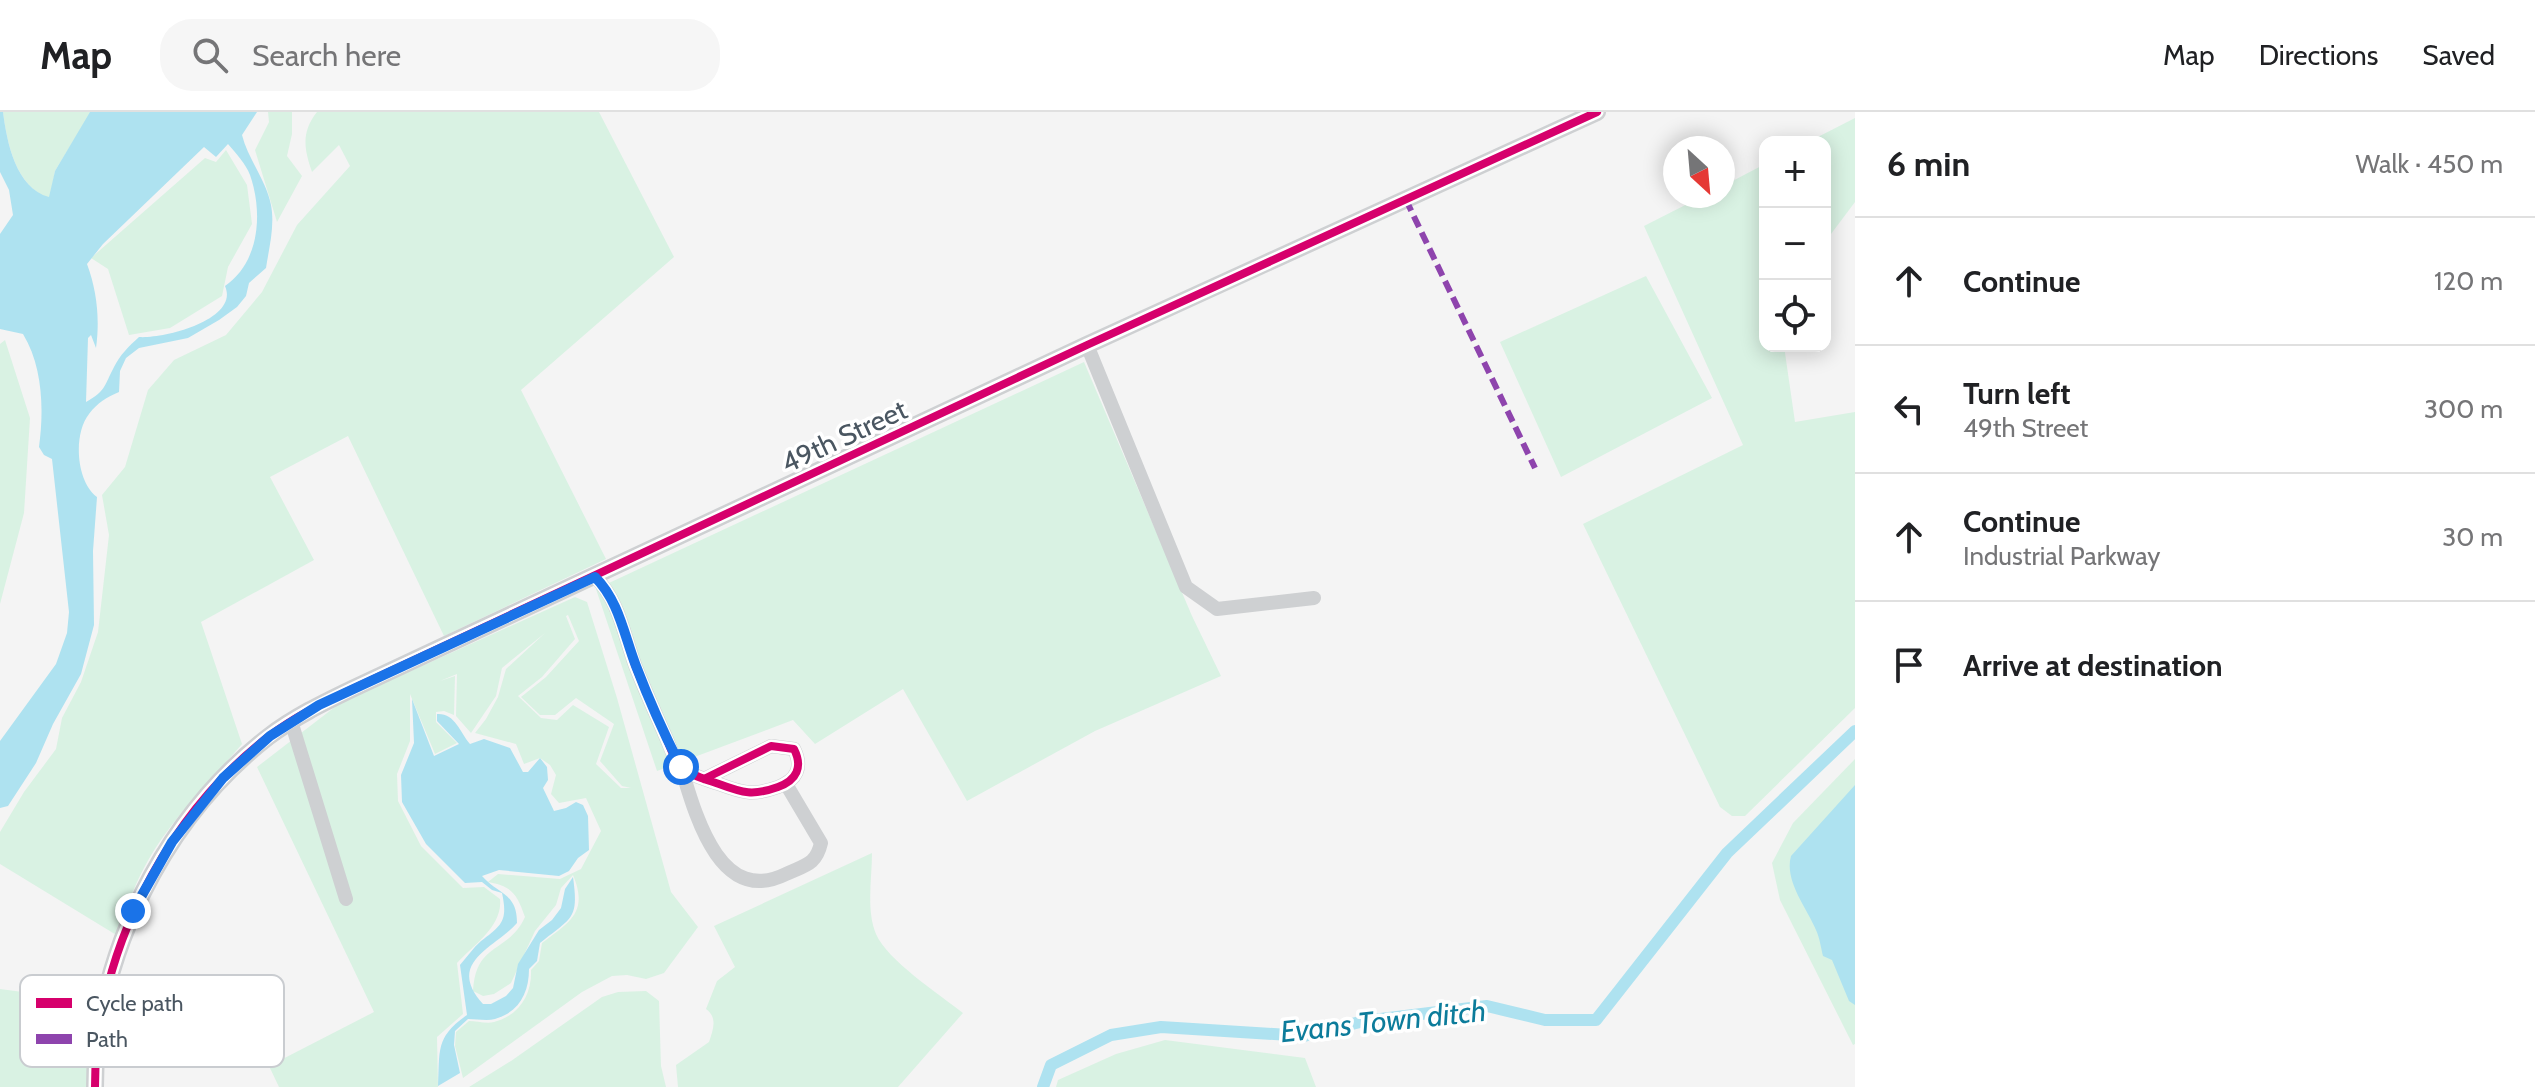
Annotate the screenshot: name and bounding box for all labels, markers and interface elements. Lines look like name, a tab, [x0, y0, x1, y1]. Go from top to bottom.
search box	[160, 19, 720, 91]
text: Map	[40, 32, 112, 79]
icon: search	[188, 33, 232, 77]
text: Search here	[252, 37, 401, 74]
text: Map	[2163, 38, 2215, 72]
text: Directions	[2259, 38, 2378, 72]
text: Saved	[2422, 38, 2495, 72]
north arrow	[1663, 136, 1735, 208]
map controls	[1759, 136, 1831, 352]
button: +	[1759, 136, 1831, 208]
text: 6 min	[1887, 143, 1970, 185]
text: Walk · 450 m	[2355, 148, 2503, 180]
button: −	[1759, 208, 1831, 280]
icon: ahead	[1887, 259, 1931, 303]
text: Continue	[1963, 263, 2080, 300]
text: 120 m	[2434, 265, 2503, 297]
button: locate	[1759, 280, 1831, 352]
text: Turn left	[1963, 375, 2071, 412]
icon: left	[1887, 387, 1931, 431]
street label: 49th Street	[776, 392, 912, 480]
text: 300 m	[2424, 393, 2503, 425]
text: 49th Street	[1963, 412, 2088, 444]
text: Continue	[1963, 503, 2080, 540]
icon: ahead	[1887, 515, 1931, 559]
text: 30 m	[2442, 521, 2503, 553]
text: Industrial Parkway	[1963, 540, 2160, 572]
icon: arrive	[1887, 643, 1931, 687]
text: Arrive at destination	[1963, 647, 2223, 684]
route start	[663, 749, 699, 785]
route end	[115, 893, 151, 929]
legend	[20, 975, 284, 1067]
text: Cycle path	[86, 990, 184, 1017]
water label: Evans Town ditch	[1278, 992, 1488, 1050]
text: Path	[86, 1026, 128, 1053]

